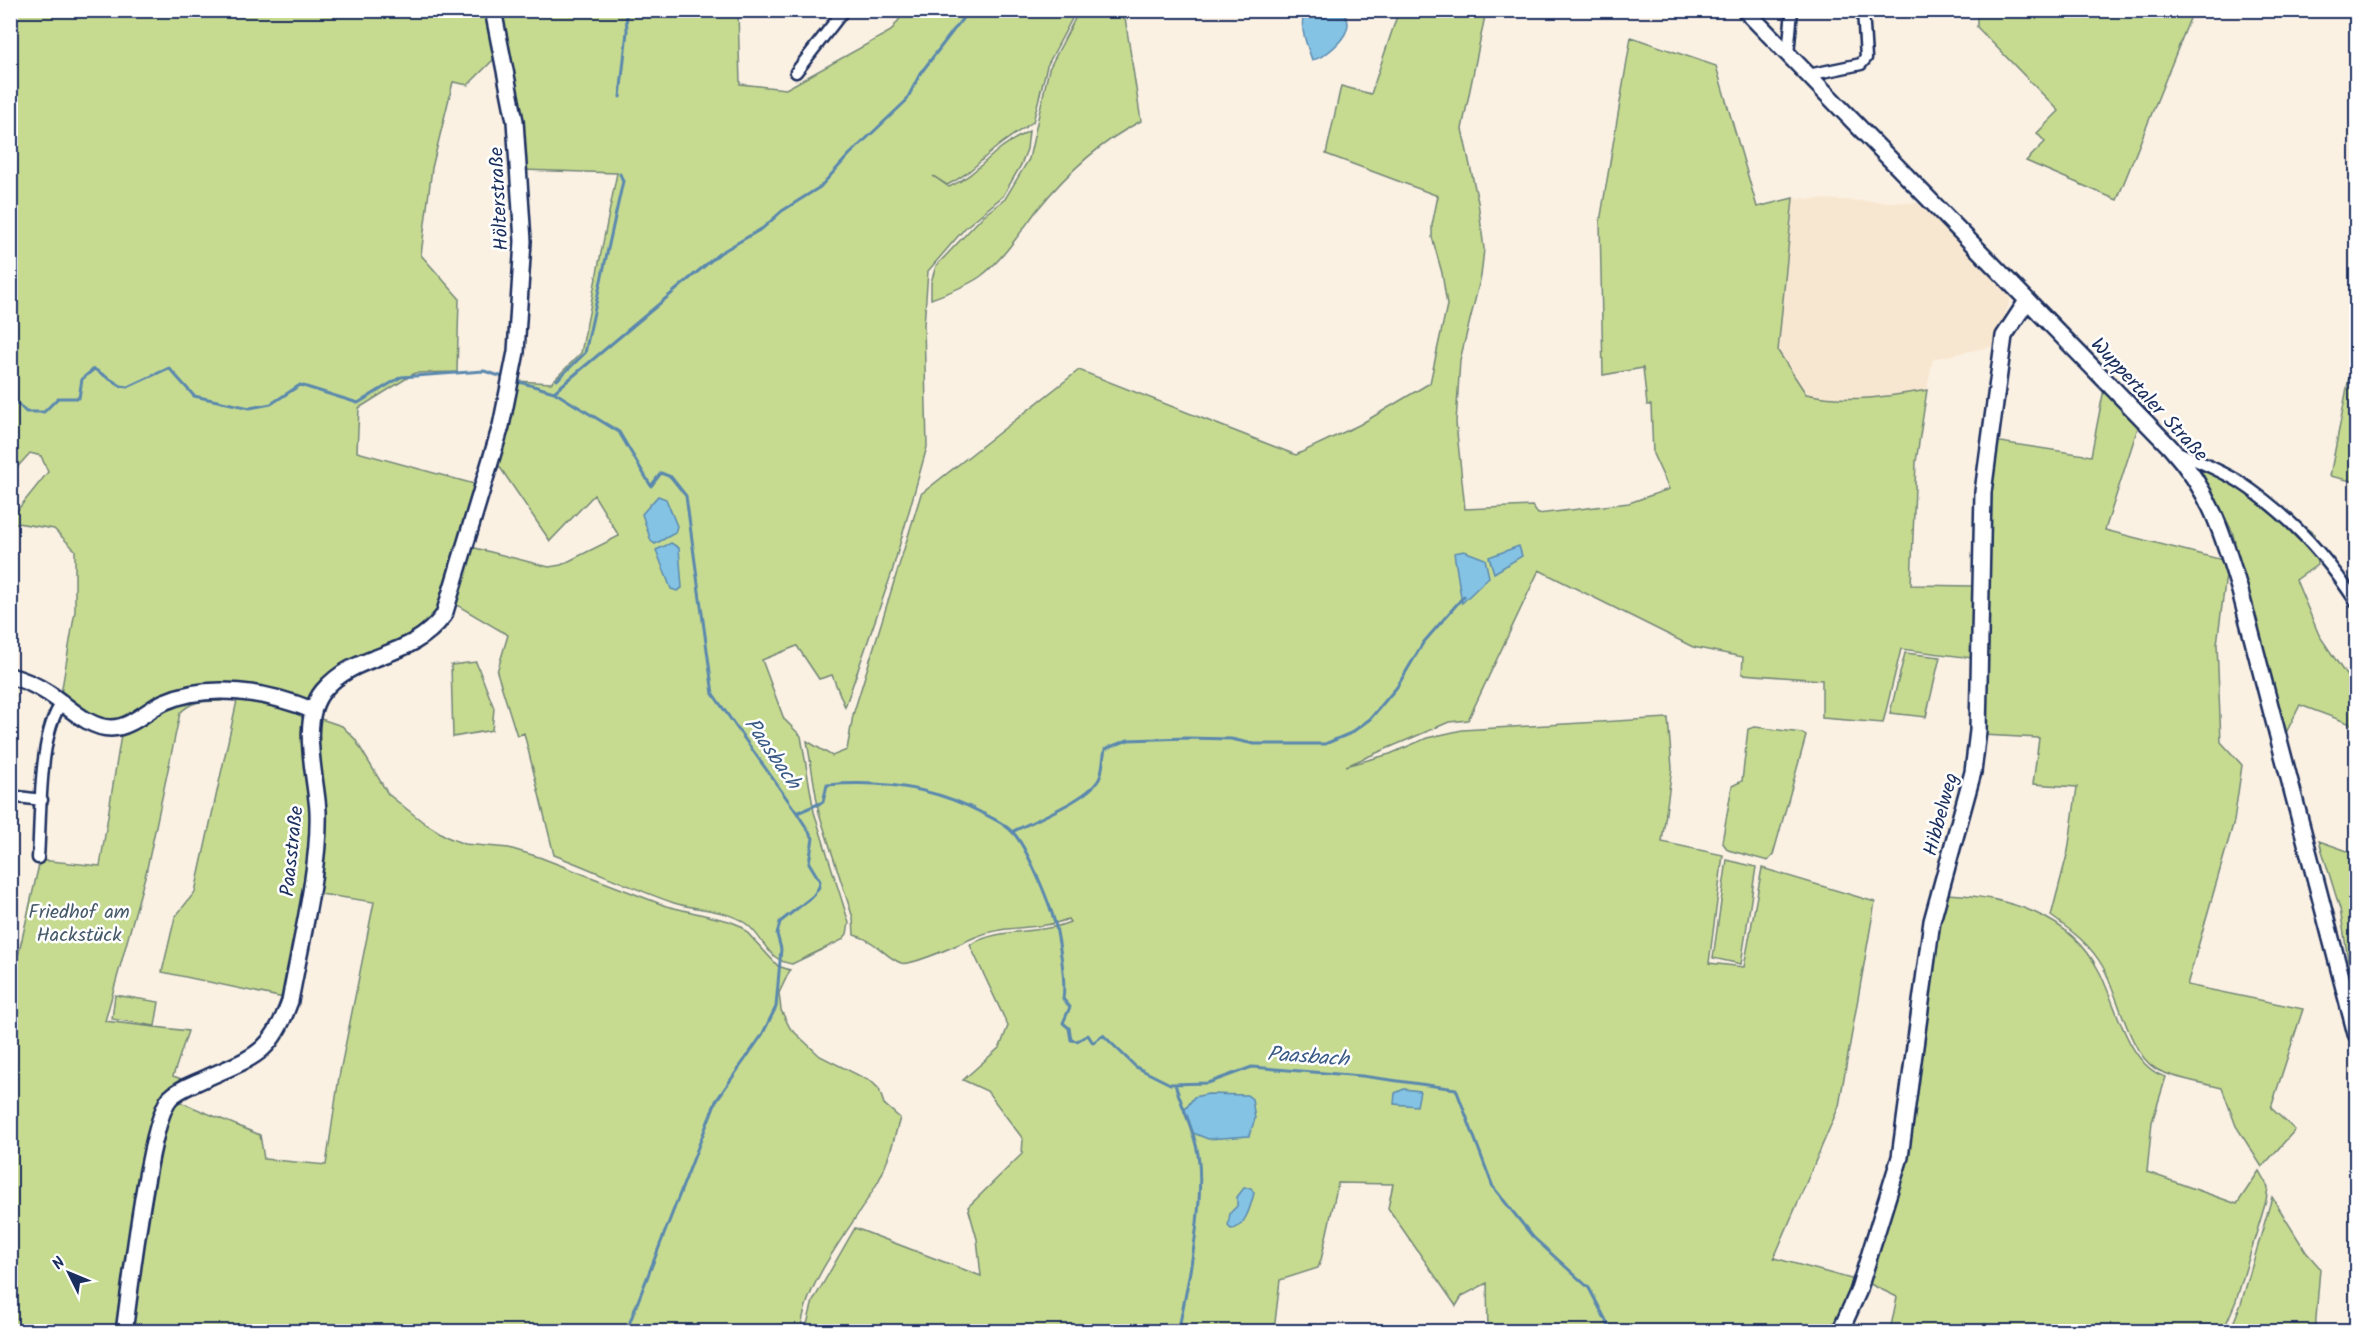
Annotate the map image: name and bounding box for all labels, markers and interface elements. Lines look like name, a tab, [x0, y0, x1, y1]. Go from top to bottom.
street label: Hölterstraße	[481, 146, 519, 251]
street label: Wuppertaler Straße	[2082, 331, 2215, 470]
water label: Paasbach	[735, 711, 810, 798]
street label: Hibbelweg	[1915, 769, 1968, 860]
street label: Paasstraße	[272, 804, 314, 898]
park label: Friedhof am Hackstück	[28, 897, 130, 952]
water label: Paasbach	[1266, 1038, 1351, 1077]
north arrow	[39, 1243, 99, 1303]
text: N	[47, 1252, 72, 1276]

